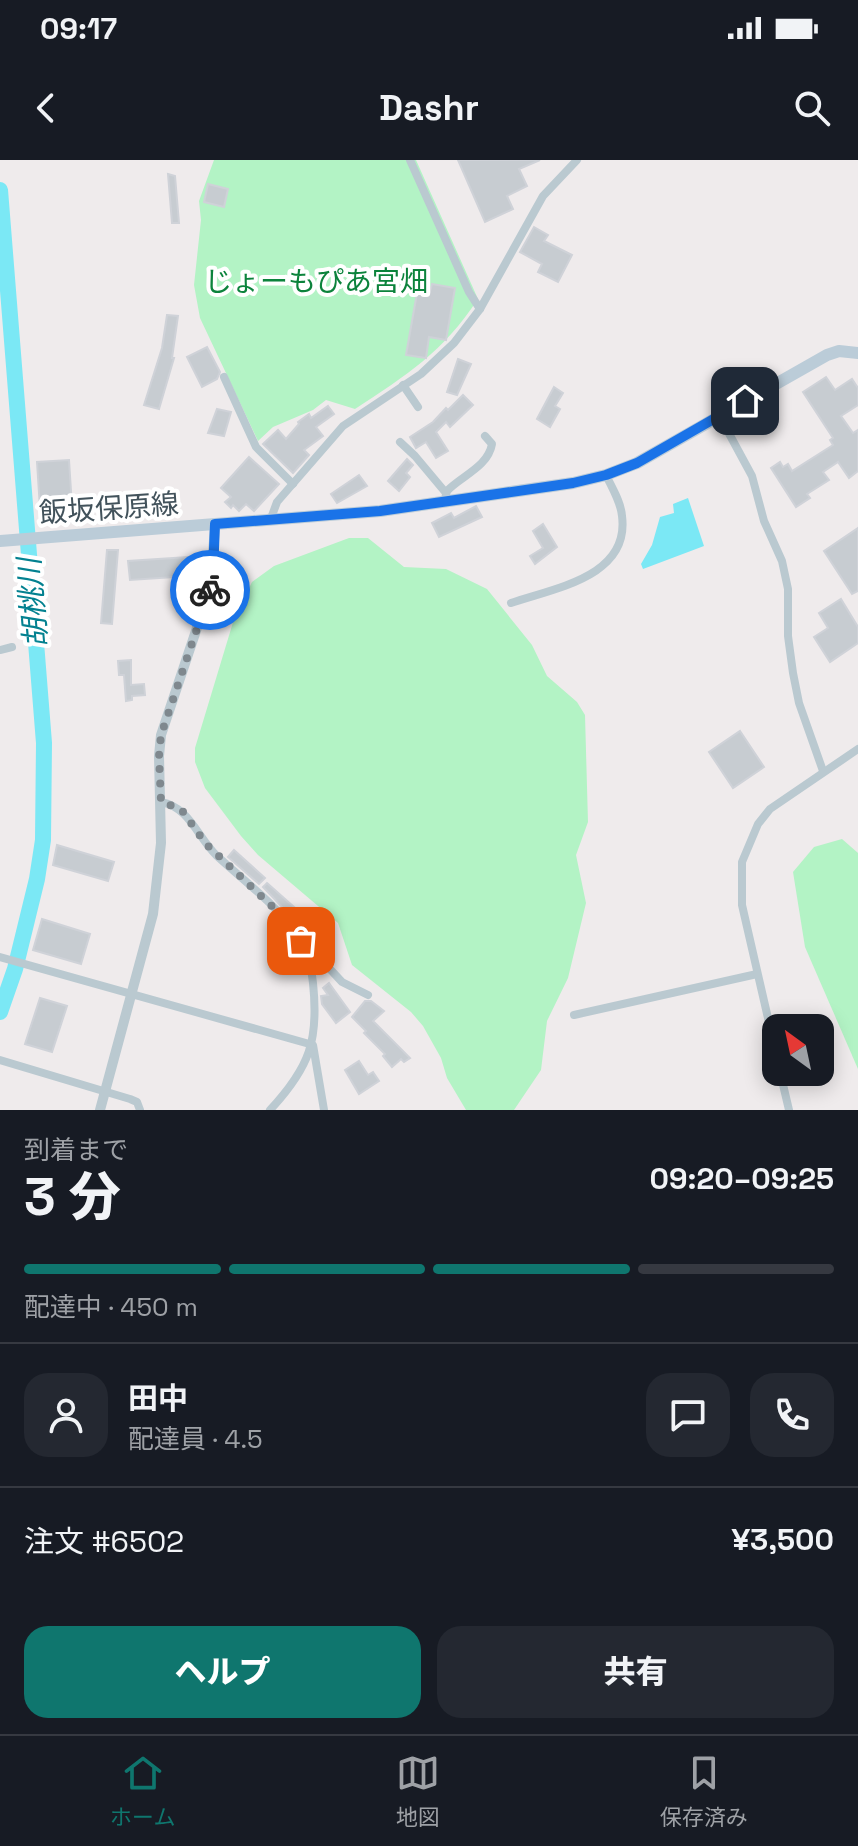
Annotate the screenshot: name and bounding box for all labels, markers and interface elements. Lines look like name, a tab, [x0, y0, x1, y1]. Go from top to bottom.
text: 09:17	[40, 9, 117, 48]
text: Dashr	[379, 85, 479, 131]
icon: back	[24, 86, 68, 130]
icon: search	[790, 86, 834, 130]
park label: じょーもぴあ宮畑	[204, 263, 428, 299]
pin	[711, 367, 779, 435]
icon: home	[723, 379, 767, 423]
street label: 飯坂保原線	[38, 485, 180, 531]
courier	[170, 550, 250, 630]
water label: 胡桃川	[9, 554, 56, 650]
icon: bike	[188, 568, 232, 612]
pin	[267, 907, 335, 975]
icon: bag	[279, 919, 323, 963]
north arrow	[762, 1014, 834, 1086]
map controls	[762, 1014, 834, 1086]
text: 到着まで	[24, 1133, 128, 1167]
text: 09:20–09:25	[650, 1159, 834, 1198]
text: 3 分	[24, 1164, 121, 1230]
text: 配達中 · 450 m	[24, 1290, 198, 1324]
button: person	[24, 1373, 108, 1457]
button: chat	[646, 1373, 730, 1457]
button: phone	[750, 1373, 834, 1457]
text: 田中	[128, 1379, 188, 1418]
text: 配達員 · 4.5	[128, 1422, 263, 1456]
text: ¥3,500	[731, 1520, 834, 1559]
text: 注文 #6502	[24, 1522, 184, 1561]
button: ヘルプ	[24, 1626, 421, 1718]
button: 共有	[437, 1626, 834, 1718]
tab: ホーム	[110, 1751, 175, 1831]
tab: 地図	[396, 1751, 440, 1831]
tab: 保存済み	[660, 1751, 748, 1831]

